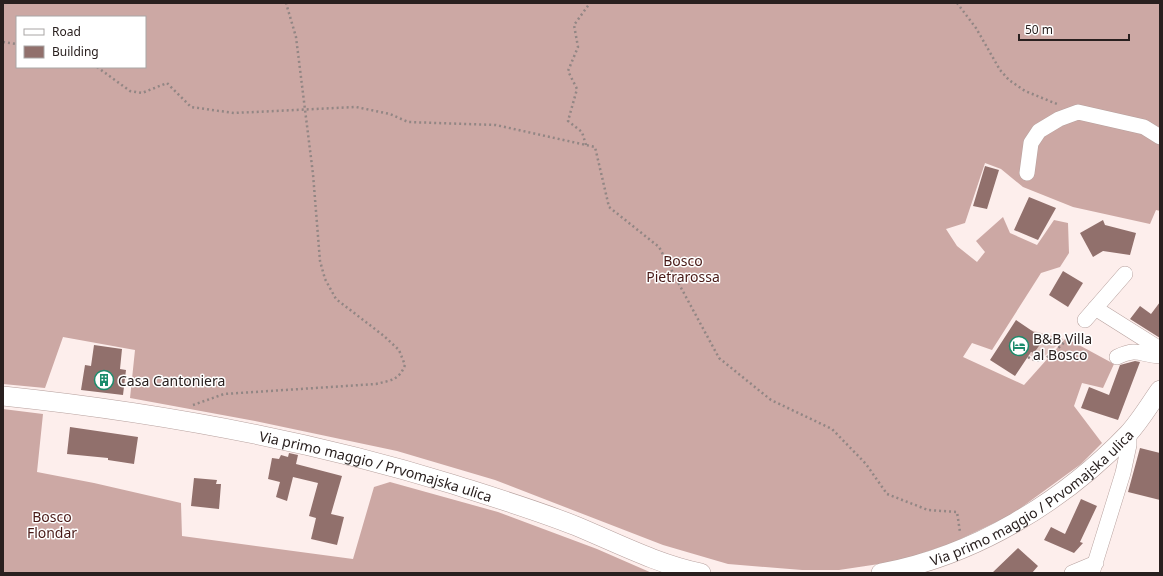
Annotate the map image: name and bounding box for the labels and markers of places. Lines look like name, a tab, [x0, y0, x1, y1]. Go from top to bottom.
place label: B&B Villa al Bosco	[1033, 329, 1092, 364]
hotel icon: B&B Villa al Bosco	[1008, 335, 1030, 357]
building icon: Casa Cantoniera	[93, 369, 115, 391]
place label: Casa Cantoniera	[118, 371, 225, 390]

